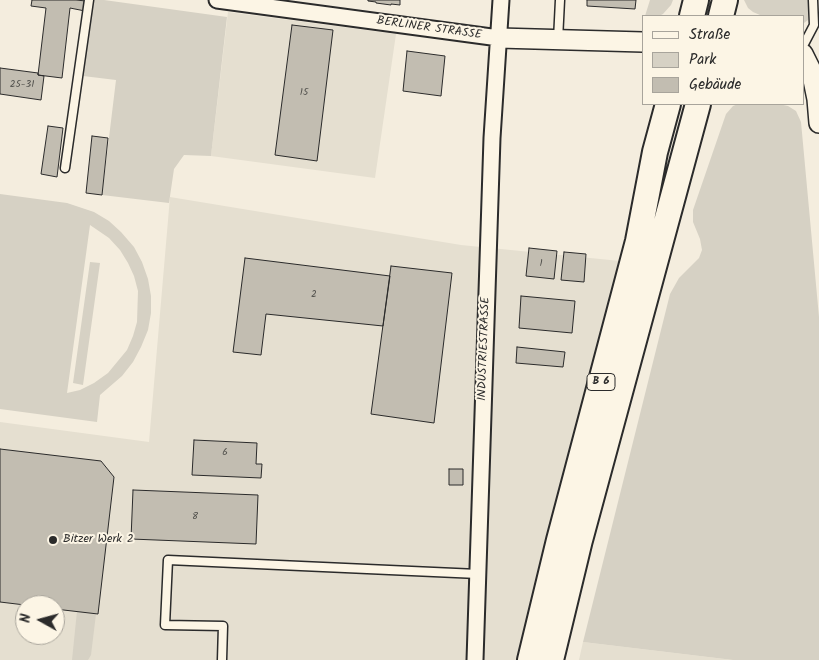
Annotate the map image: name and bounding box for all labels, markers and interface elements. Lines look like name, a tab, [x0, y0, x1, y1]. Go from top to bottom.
street label: BERLINER STRASSE	[376, 15, 482, 43]
legend	[642, 15, 804, 105]
text: Straße	[689, 23, 730, 47]
text: Park	[689, 48, 716, 72]
text: Gebäude	[689, 73, 741, 97]
house number: 25-31	[10, 79, 34, 91]
house number: 15	[300, 87, 308, 99]
house number: 1	[539, 258, 543, 270]
house number: 2	[311, 289, 317, 301]
street label: INDUSTRIESTRASSE	[476, 297, 494, 401]
road number: B 6	[587, 374, 615, 391]
house number: 6	[222, 447, 228, 459]
house number: 8	[192, 511, 198, 523]
place label: Bitzer Werk 2	[63, 533, 134, 547]
marker: Bitzer Werk 2	[47, 534, 59, 546]
north arrow	[15, 595, 65, 645]
text: N	[15, 613, 38, 624]

